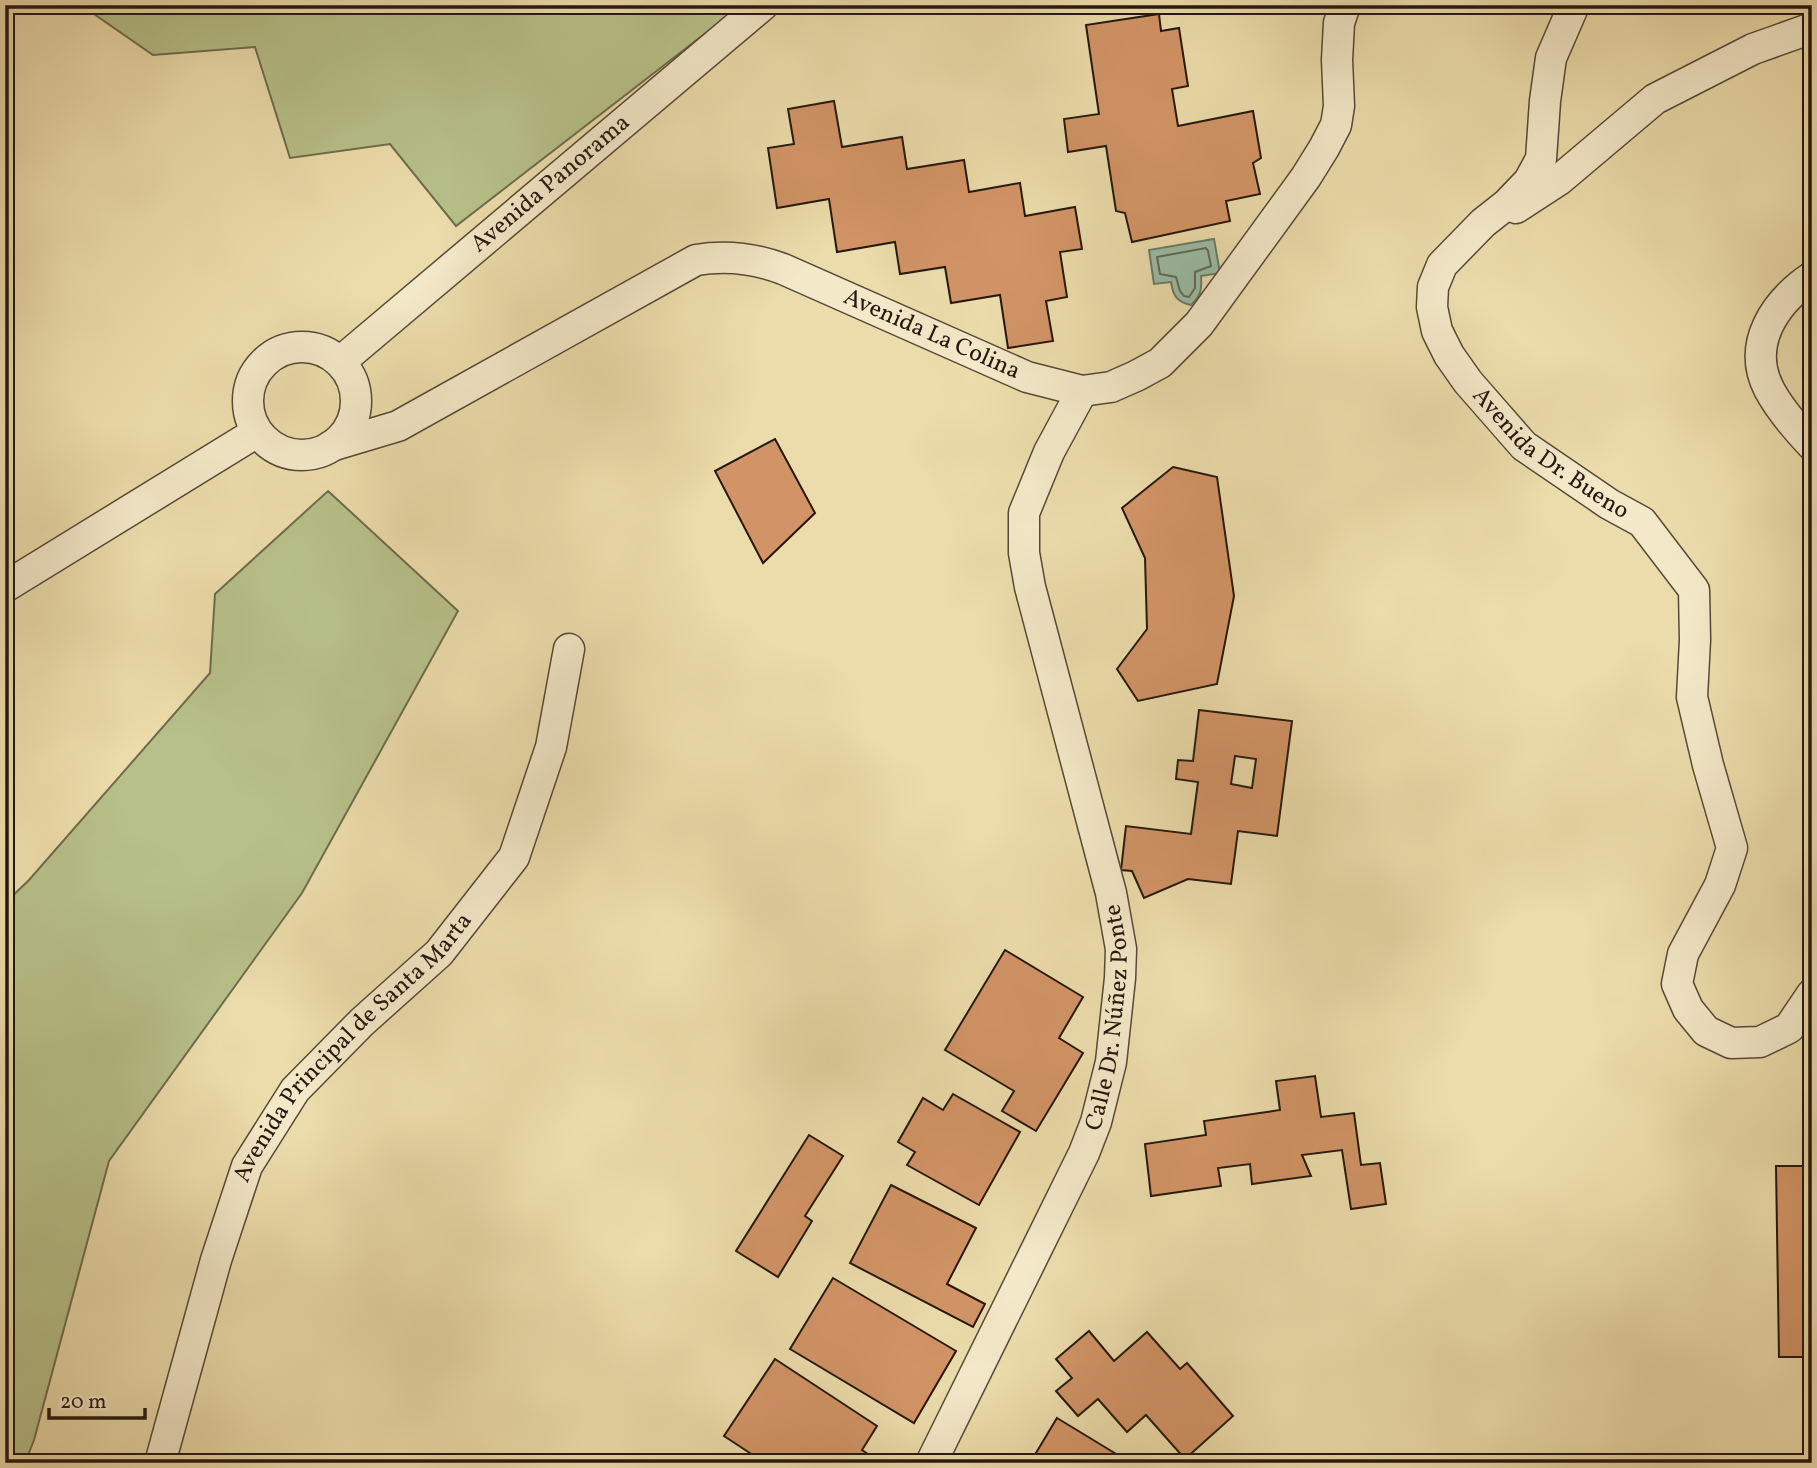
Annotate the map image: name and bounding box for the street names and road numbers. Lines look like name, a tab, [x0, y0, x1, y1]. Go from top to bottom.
street label: Avenida Panorama	[464, 107, 638, 261]
street label: Avenida La Colina	[838, 281, 1025, 389]
street label: Avenida Dr. Bueno	[1464, 380, 1635, 529]
street label: Calle Dr. Núñez Ponte	[1077, 901, 1138, 1136]
street label: Avenida Principal de Santa Marta	[226, 906, 481, 1187]

